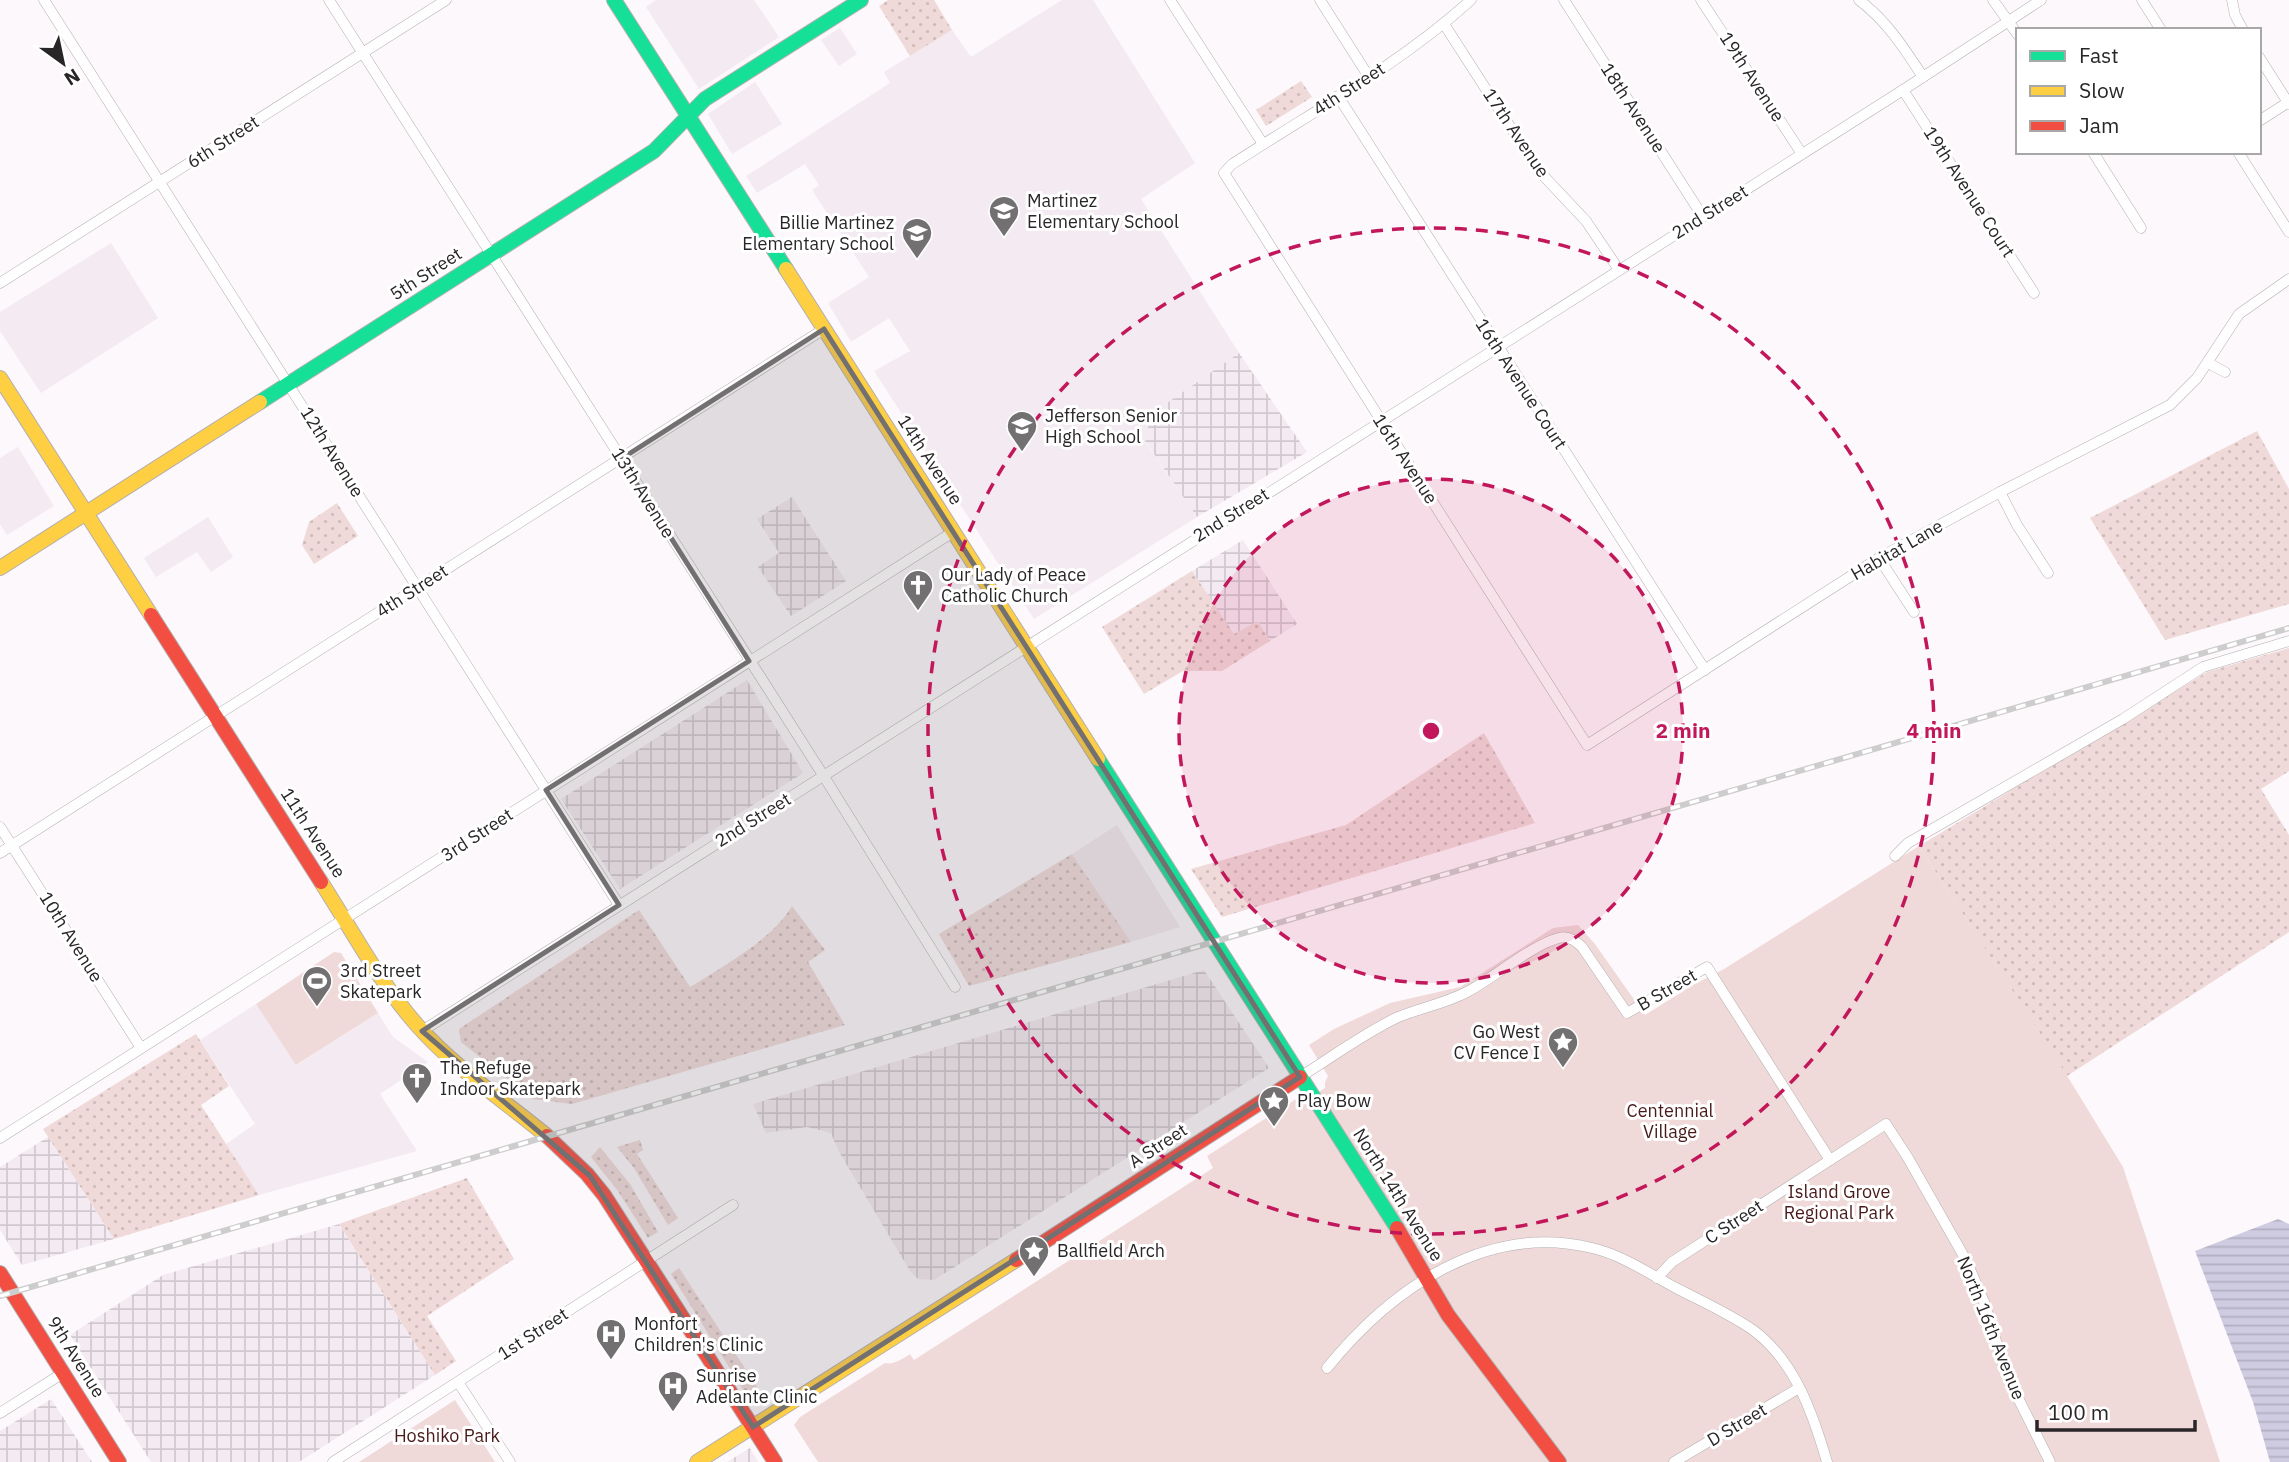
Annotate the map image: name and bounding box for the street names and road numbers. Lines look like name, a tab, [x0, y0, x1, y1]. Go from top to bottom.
street label: 19th Avenue	[1715, 27, 1790, 126]
street label: 4th Street	[1309, 57, 1389, 120]
street label: 18th Avenue	[1596, 58, 1671, 157]
street label: 17th Avenue	[1478, 84, 1555, 182]
street label: 6th Street	[183, 110, 263, 173]
street label: 19th Avenue Court	[1919, 122, 2020, 261]
street label: 2nd Street	[1668, 179, 1752, 244]
street label: 5th Street	[386, 242, 466, 305]
street label: 16th Avenue Court	[1471, 314, 1572, 453]
street label: 12th Avenue	[296, 402, 369, 501]
street label: 16th Avenue	[1368, 409, 1443, 508]
street label: 14th Avenue	[893, 410, 968, 509]
street label: 13th Avenue	[607, 443, 680, 542]
street label: 2nd Street	[1189, 482, 1273, 547]
street label: Habitat Lane	[1847, 514, 1947, 585]
street label: 4th Street	[372, 559, 452, 622]
street label: 11th Avenue	[276, 783, 351, 882]
street label: 2nd Street	[711, 787, 795, 852]
street label: 3rd Street	[436, 803, 517, 866]
street label: 10th Avenue	[35, 887, 108, 986]
street label: B Street	[1633, 963, 1701, 1016]
street label: A Street	[1124, 1118, 1191, 1173]
street label: North 14th Avenue	[1348, 1124, 1449, 1266]
street label: C Street	[1700, 1194, 1767, 1249]
street label: North 16th Avenue	[1952, 1253, 2031, 1403]
street label: 1st Street	[493, 1302, 572, 1365]
street label: 9th Avenue	[42, 1312, 111, 1402]
street label: D Street	[1703, 1398, 1771, 1451]

